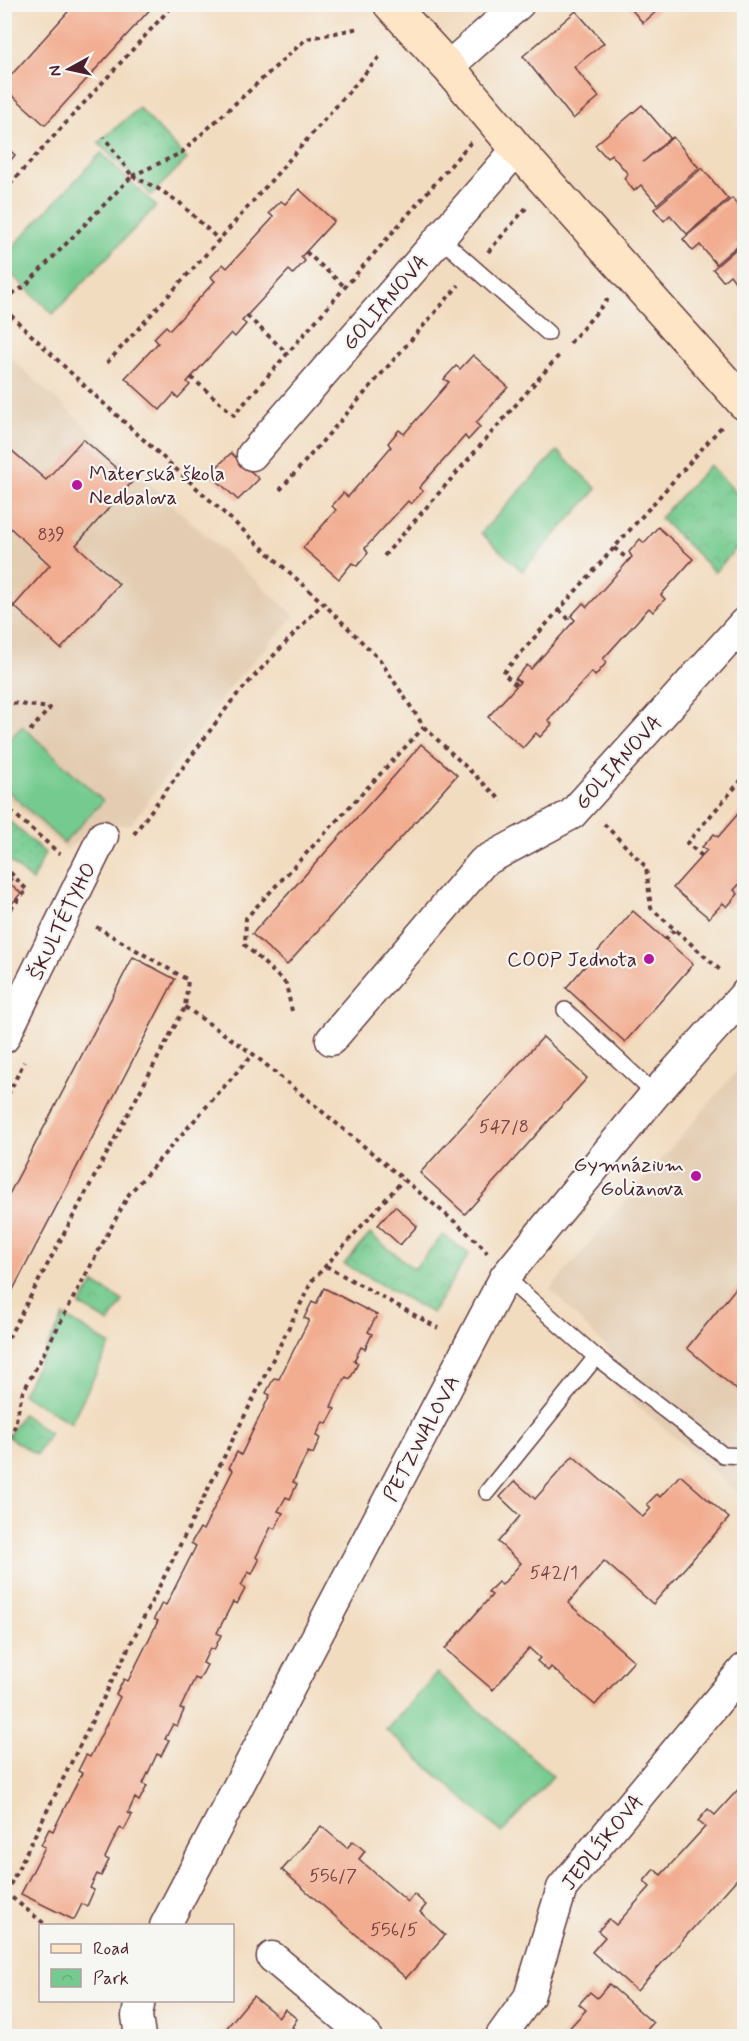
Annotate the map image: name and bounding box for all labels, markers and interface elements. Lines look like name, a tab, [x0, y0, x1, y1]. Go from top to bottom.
north arrow	[39, 39, 99, 99]
text: N	[44, 64, 67, 78]
street label: GOLIANOVA	[336, 249, 435, 356]
place label: Materská škola Nedbalova	[89, 460, 225, 512]
marker: Materská škola Nedbalova	[70, 478, 84, 492]
house number: 839	[37, 523, 65, 547]
street label: GOLIANOVA	[569, 709, 669, 816]
street label: ŠKULTÉTYHO	[22, 858, 103, 985]
place label: COOP Jednota	[507, 946, 637, 974]
marker: COOP Jednota	[642, 952, 656, 966]
house number: 547/8	[479, 1115, 529, 1139]
place label: Gymnázium Golianova	[573, 1151, 684, 1203]
marker: Gymnázium Golianova	[689, 1169, 703, 1183]
street label: PETZWALOVA	[377, 1371, 467, 1506]
house number: 542/1	[530, 1561, 578, 1585]
street label: JEDLÍKOVA	[555, 1789, 650, 1897]
house number: 556/7	[309, 1864, 357, 1888]
house number: 556/5	[370, 1918, 418, 1942]
legend	[39, 1924, 234, 2002]
text: Road	[93, 1937, 129, 1961]
text: Park	[93, 1967, 129, 1991]

